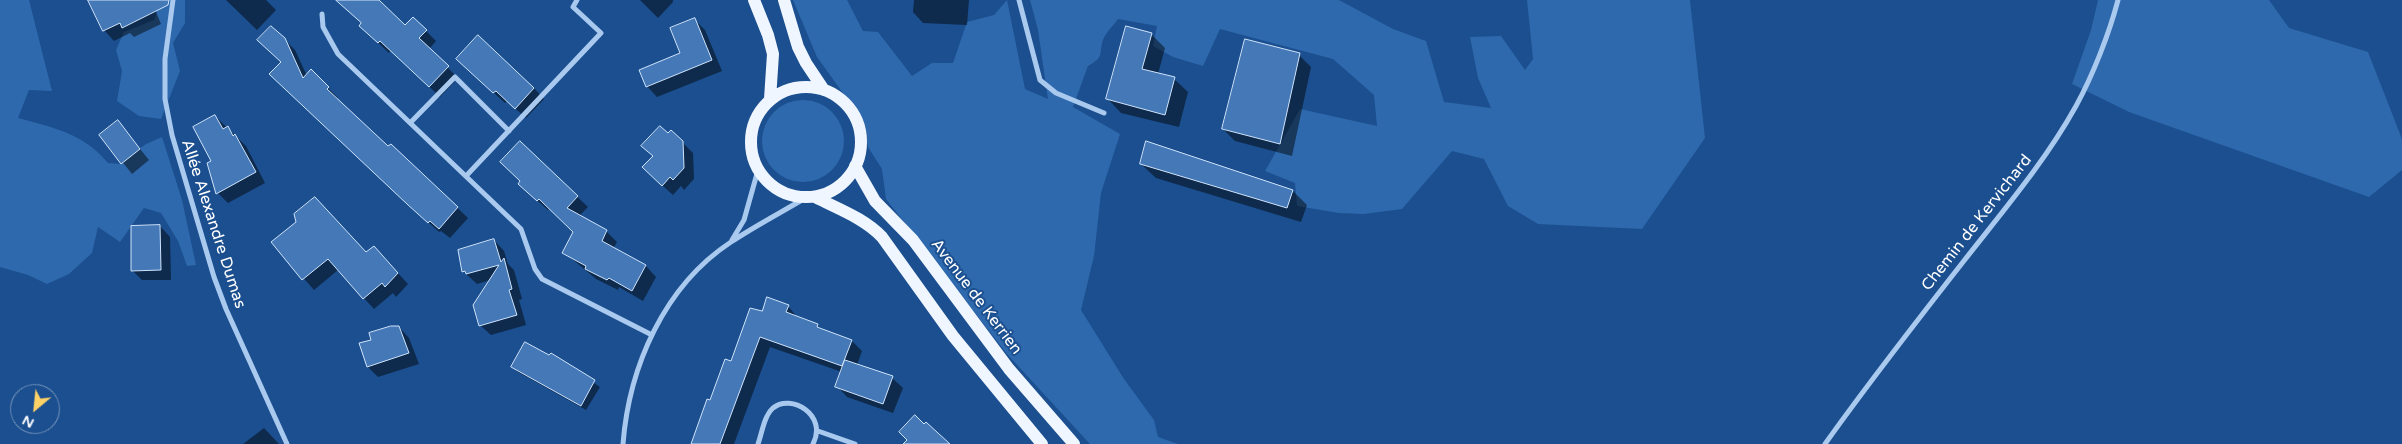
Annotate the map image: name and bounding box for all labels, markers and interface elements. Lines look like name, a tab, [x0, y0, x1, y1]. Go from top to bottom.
street label: Allée Alexandre Dumas	[177, 137, 249, 311]
street label: Chemin de Kervichard	[1918, 151, 2036, 295]
street label: Avenue de Kerrien	[926, 235, 1026, 359]
north arrow	[10, 384, 60, 434]
text: N	[19, 412, 37, 432]

